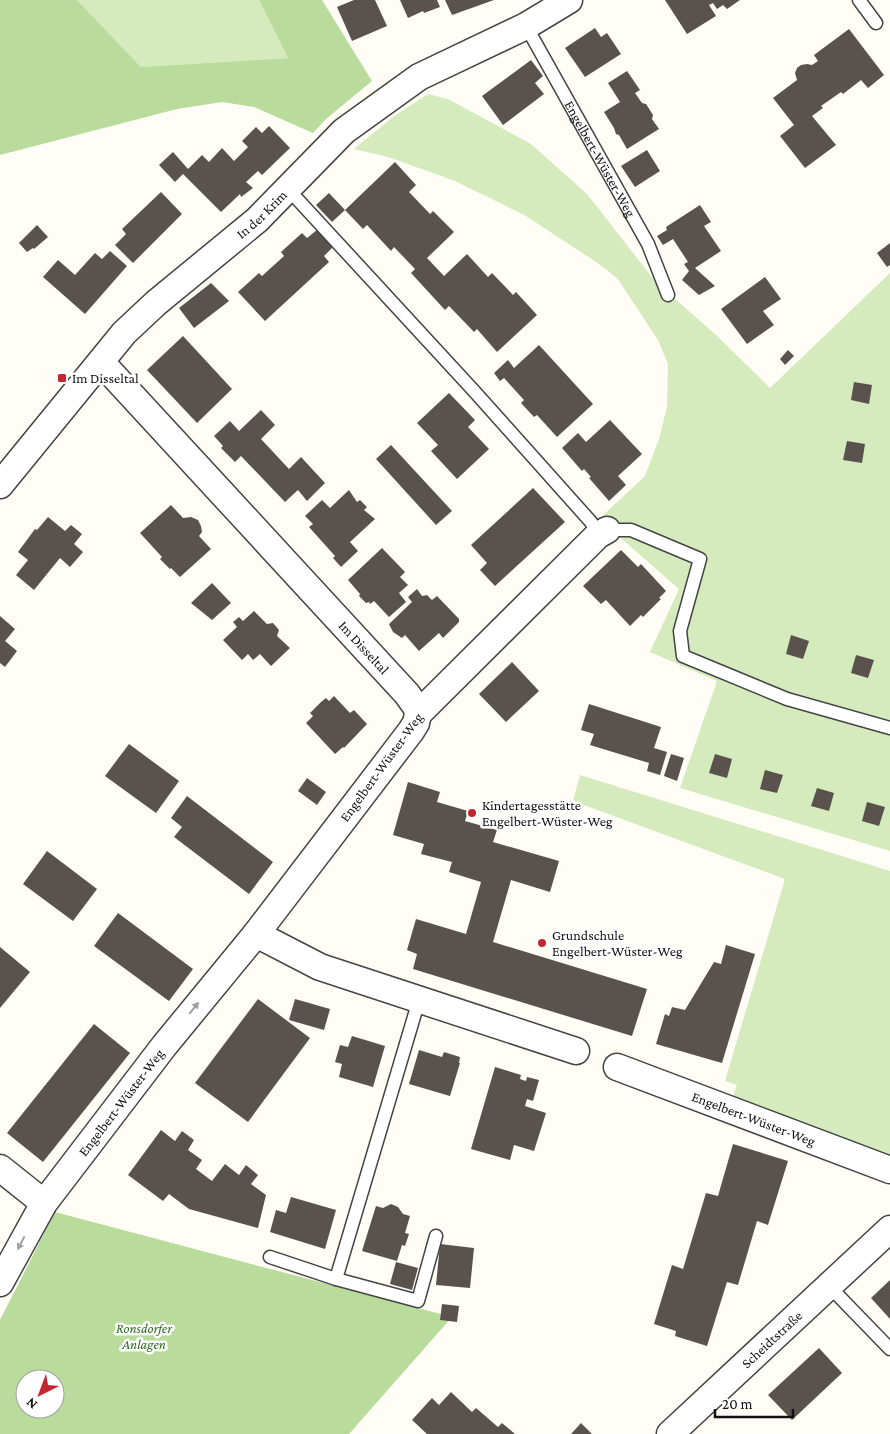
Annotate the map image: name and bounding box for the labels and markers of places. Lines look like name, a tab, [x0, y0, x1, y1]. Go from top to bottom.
place label: Im Disseltal	[72, 370, 139, 386]
marker: Im Disseltal	[56, 372, 68, 384]
place label: Kindertagesstätte Engelbert-Wüster-Weg	[482, 797, 613, 829]
marker: Kindertagesstätte Engelbert-Wüster-Weg	[466, 807, 478, 819]
place label: Grundschule Engelbert-Wüster-Weg	[552, 927, 683, 959]
marker: Grundschule Engelbert-Wüster-Weg	[536, 937, 548, 949]

